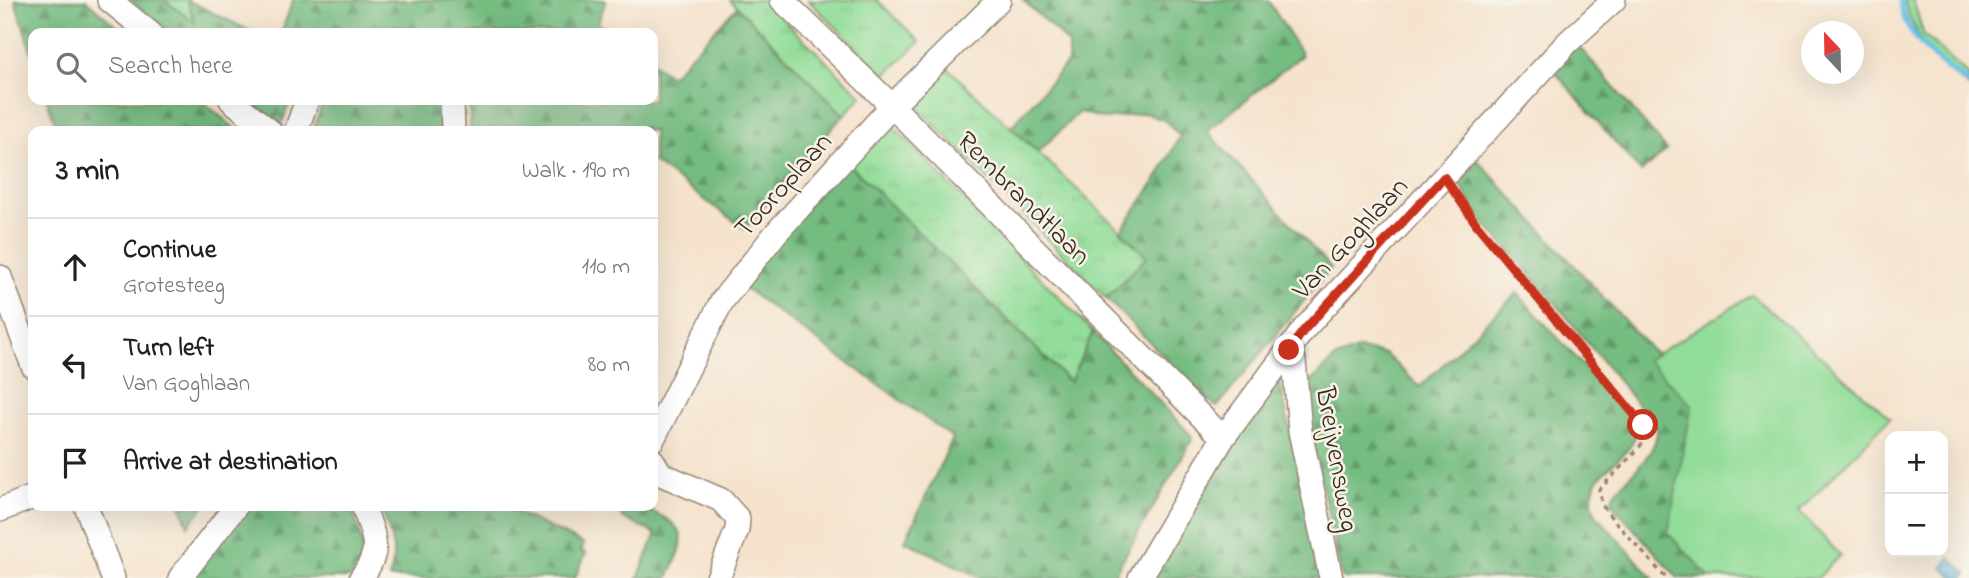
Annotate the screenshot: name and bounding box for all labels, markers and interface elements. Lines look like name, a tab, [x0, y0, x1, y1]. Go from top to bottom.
north arrow	[1801, 21, 1864, 84]
search box	[28, 28, 658, 105]
icon: search	[52, 48, 90, 86]
text: Search here	[108, 48, 233, 86]
street label: Rembrandtlaan	[946, 123, 1099, 276]
street label: Tooroplaan	[726, 124, 843, 249]
text: 3 min	[56, 150, 119, 194]
text: Walk · 190 m	[522, 155, 630, 188]
street label: Van Goghlaan	[1283, 169, 1419, 311]
text: Continue	[123, 232, 216, 270]
icon: ahead	[56, 248, 94, 286]
text: 110 m	[582, 251, 630, 284]
text: Grotesteeg	[123, 270, 225, 303]
text: Turn left	[123, 330, 214, 368]
route end	[1273, 334, 1304, 365]
icon: left	[56, 346, 94, 384]
text: 80 m	[588, 349, 630, 382]
text: Van Goghlaan	[123, 368, 250, 401]
street label: Breijvensweg	[1302, 383, 1368, 535]
route start	[1627, 409, 1658, 440]
map controls	[1885, 431, 1948, 557]
button: +	[1885, 431, 1948, 494]
icon: arrive	[56, 444, 94, 482]
text: Arrive at destination	[123, 444, 338, 482]
button: −	[1885, 494, 1948, 557]

